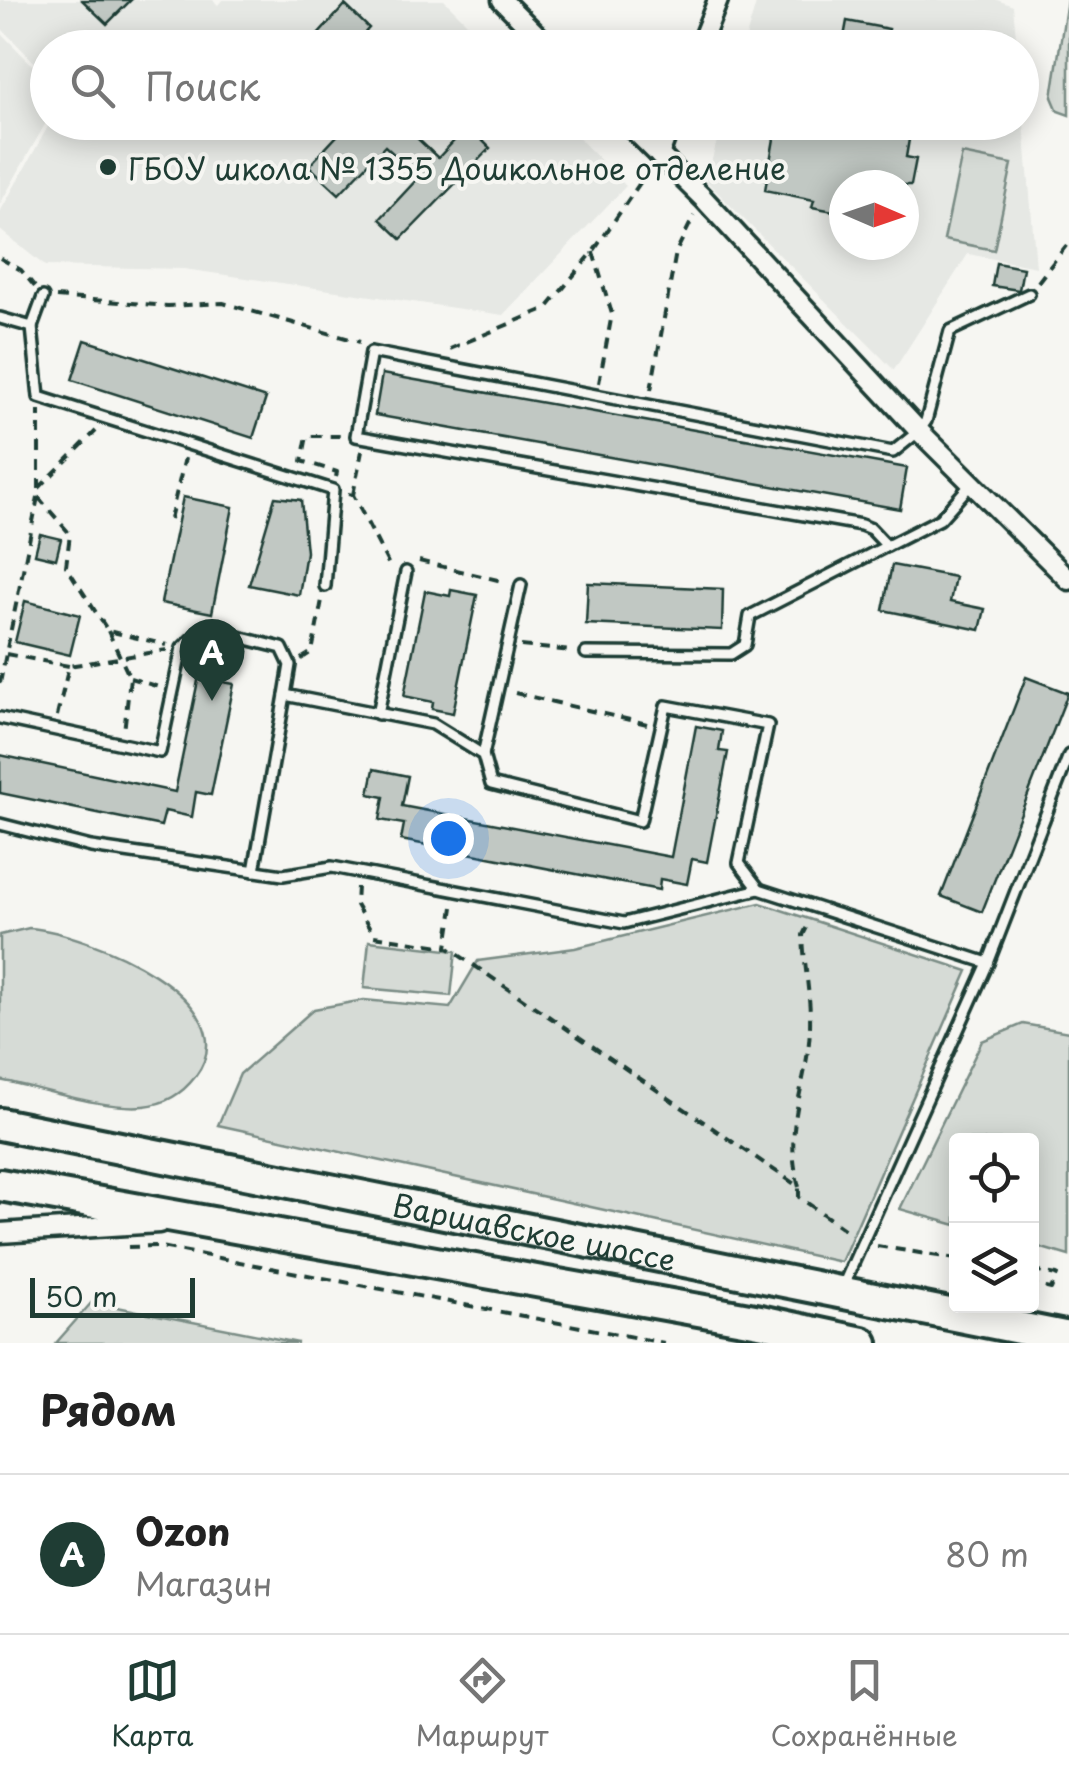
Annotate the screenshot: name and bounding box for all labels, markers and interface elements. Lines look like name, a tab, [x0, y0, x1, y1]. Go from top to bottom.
search box	[30, 30, 1039, 140]
text: Поиск	[145, 57, 260, 114]
icon: search	[65, 58, 120, 113]
place label: ГБОУ школа № 1355 Дошкольное отделение	[128, 145, 786, 190]
marker: ГБОУ школа № 1355 Дошкольное отделение	[97, 156, 119, 178]
north arrow	[829, 170, 919, 260]
pin: A	[180, 618, 244, 701]
your location	[423, 813, 474, 864]
map controls	[949, 1133, 1039, 1313]
button: locate	[949, 1133, 1039, 1223]
street label: Варшавское шоссе	[389, 1181, 680, 1281]
button: layers	[949, 1223, 1039, 1313]
scale bar	[30, 1273, 195, 1318]
text: 50 m	[45, 1274, 118, 1317]
text: Рядом	[40, 1377, 177, 1440]
text: Ozon	[135, 1502, 231, 1559]
text: A	[60, 1530, 85, 1578]
text: 80 m	[945, 1530, 1029, 1578]
text: Магазин	[135, 1559, 272, 1607]
tab: Карта	[111, 1653, 193, 1756]
tab: Маршрут	[416, 1653, 548, 1756]
tab: Сохранённые	[771, 1653, 958, 1756]

